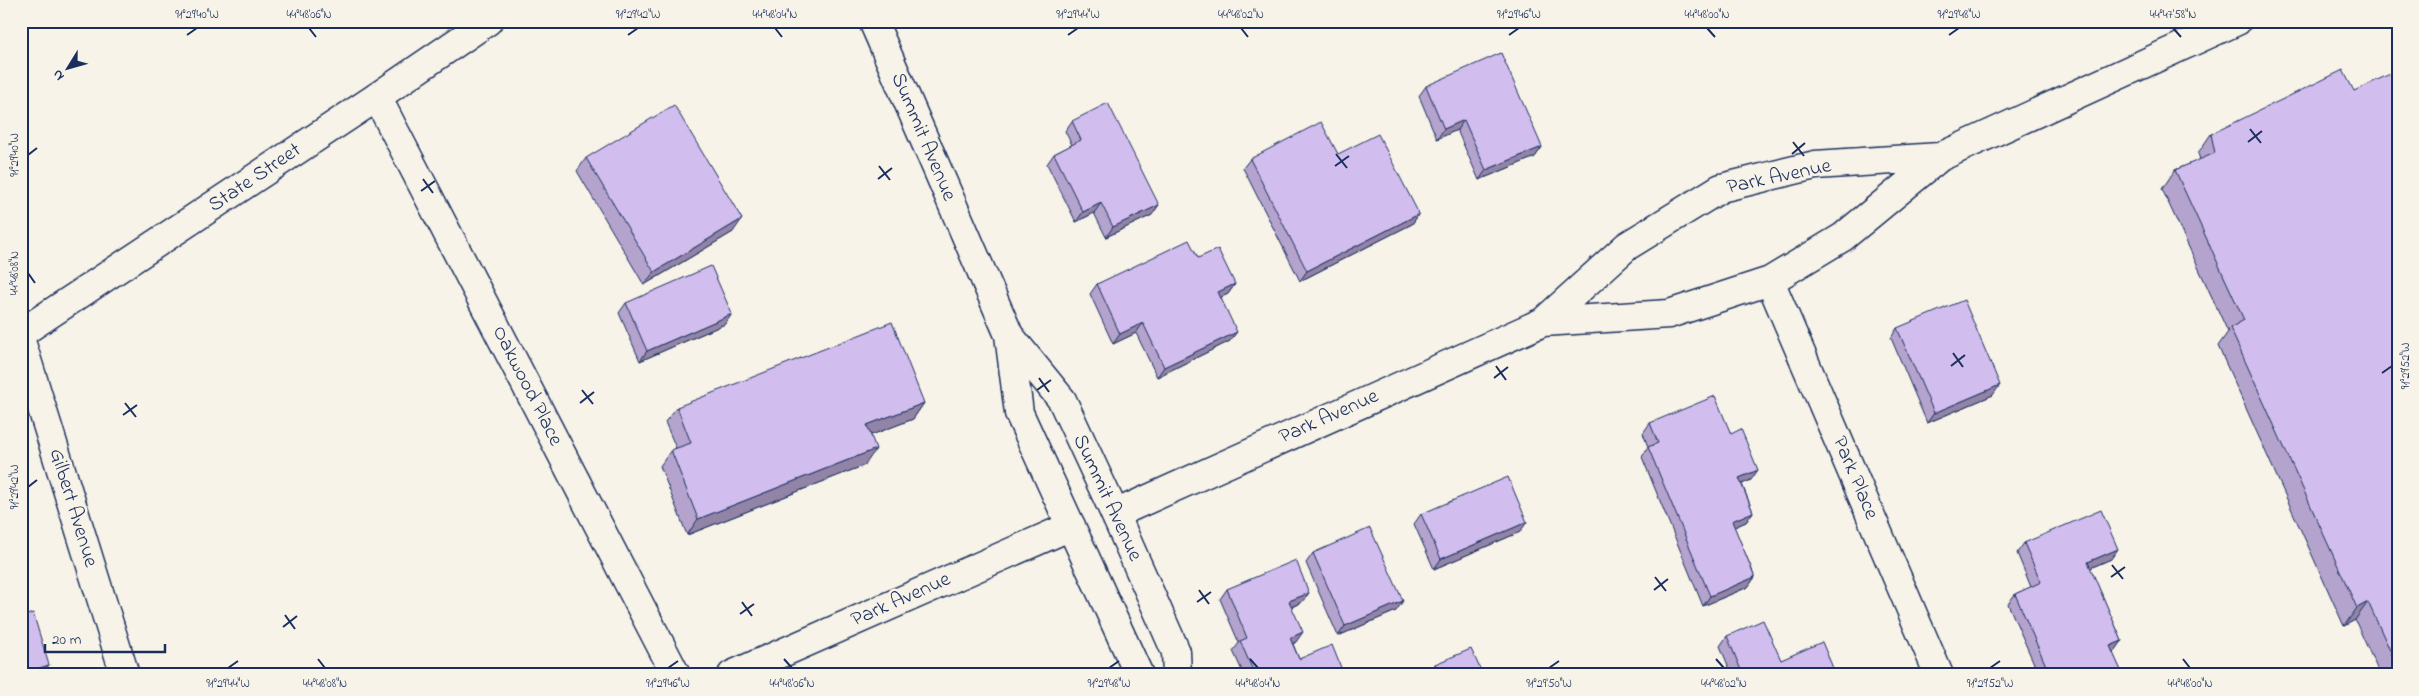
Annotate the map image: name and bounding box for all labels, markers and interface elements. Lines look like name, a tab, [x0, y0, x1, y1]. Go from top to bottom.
text: 91°29'40"W	[175, 6, 219, 24]
text: 44°48'06"N	[286, 6, 332, 24]
text: 91°29'42"W	[616, 6, 660, 24]
text: 44°48'04"N	[753, 6, 797, 24]
text: 91°29'44"W	[1056, 6, 1100, 24]
text: 44°48'02"N	[1218, 6, 1264, 24]
text: 91°29'46"W	[1497, 6, 1541, 24]
text: 44°48'00"N	[1684, 6, 1730, 24]
text: 91°29'48"W	[1937, 6, 1981, 24]
text: 44°47'58"N	[2150, 6, 2196, 24]
north arrow	[42, 42, 92, 92]
text: N	[48, 65, 70, 85]
street label: Summit Avenue	[882, 68, 964, 206]
text: 91°29'40"W	[6, 133, 24, 177]
street label: State Street	[202, 136, 308, 220]
street label: Park Avenue	[1724, 151, 1835, 203]
text: 44°48'08"N	[6, 251, 24, 295]
street label: Oakwood Place	[484, 321, 570, 452]
text: 91°29'52"W	[2397, 343, 2415, 389]
street label: Park Avenue	[1274, 382, 1384, 452]
street label: Summit Avenue	[1064, 430, 1150, 567]
street label: Park Place	[1824, 432, 1886, 525]
street label: Gilbert Avenue	[41, 445, 105, 572]
text: 91°29'42"W	[6, 465, 24, 509]
street label: Park Avenue	[846, 565, 956, 635]
scale bar	[45, 621, 165, 653]
text: 20 m	[52, 629, 82, 651]
text: 91°29'44"W	[206, 675, 250, 693]
text: 44°48'08"N	[303, 675, 347, 693]
text: 91°29'46"W	[646, 675, 690, 693]
text: 44°48'06"N	[769, 675, 815, 693]
text: 91°29'48"W	[1087, 675, 1131, 693]
text: 44°48'04"N	[1236, 675, 1280, 693]
text: 91°29'50"W	[1526, 675, 1572, 693]
text: 44°48'02"N	[1701, 675, 1747, 693]
text: 91°29'52"W	[1967, 675, 2013, 693]
text: 44°48'00"N	[2167, 675, 2213, 693]

